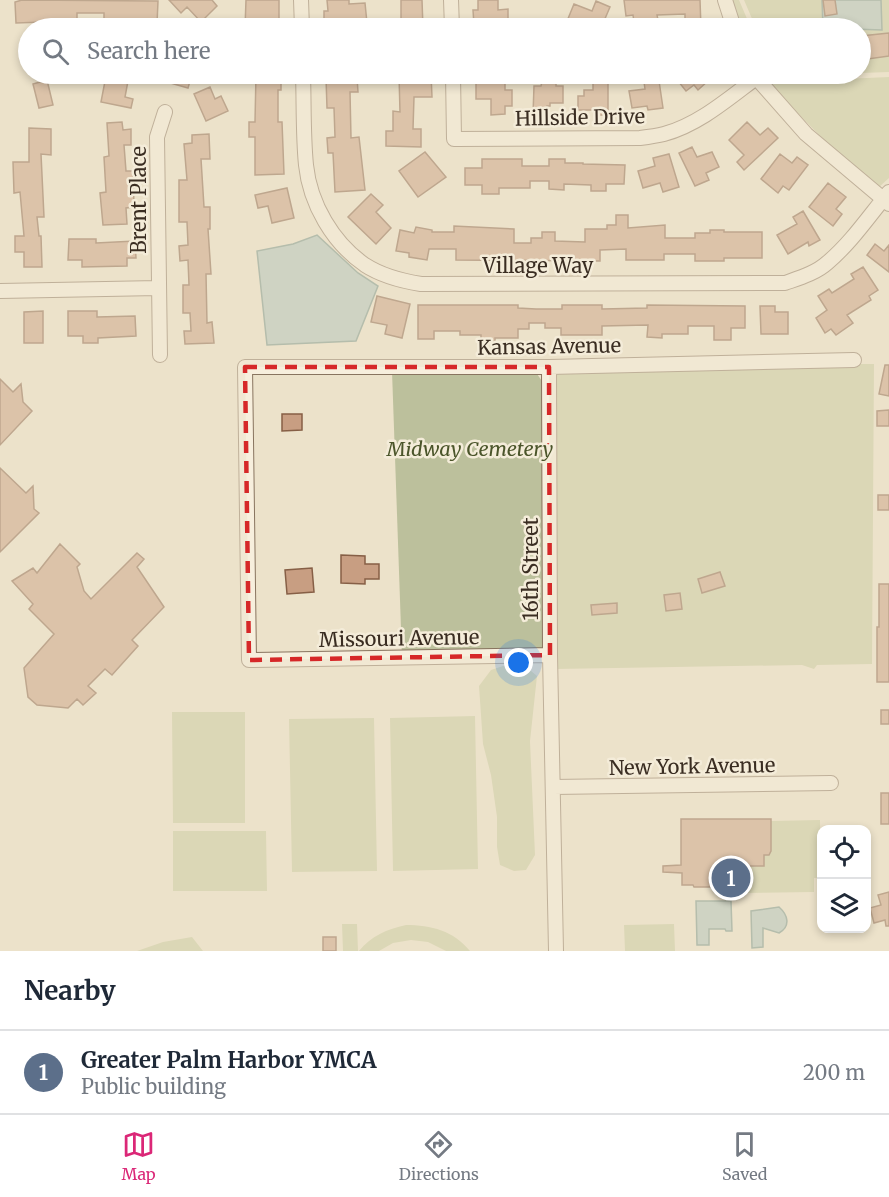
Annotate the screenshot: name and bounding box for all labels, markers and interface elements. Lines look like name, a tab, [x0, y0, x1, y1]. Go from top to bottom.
search box	[18, 18, 871, 84]
icon: search	[39, 35, 72, 68]
text: Search here	[87, 37, 210, 65]
street label: Hillside Drive	[515, 103, 645, 131]
street label: Brent Place	[126, 146, 151, 254]
street label: Village Way	[482, 253, 594, 278]
street label: Kansas Avenue	[477, 332, 621, 360]
park label: Midway Cemetery	[386, 436, 553, 461]
street label: 16th Street	[518, 517, 543, 621]
street label: Missouri Avenue	[319, 624, 479, 652]
your location	[504, 648, 533, 677]
street label: New York Avenue	[609, 752, 775, 780]
map controls	[817, 825, 871, 933]
button: locate	[817, 825, 871, 879]
pin: 1	[712, 856, 750, 900]
button: layers	[817, 879, 871, 933]
text: Nearby	[24, 974, 116, 1007]
text: Greater Palm Harbor YMCA	[81, 1046, 377, 1074]
text: 1	[39, 1060, 48, 1085]
text: 200 m	[803, 1060, 865, 1085]
text: Public building	[81, 1074, 226, 1099]
tab: Map	[122, 1128, 156, 1184]
tab: Directions	[399, 1128, 479, 1184]
tab: Saved	[722, 1128, 767, 1184]

